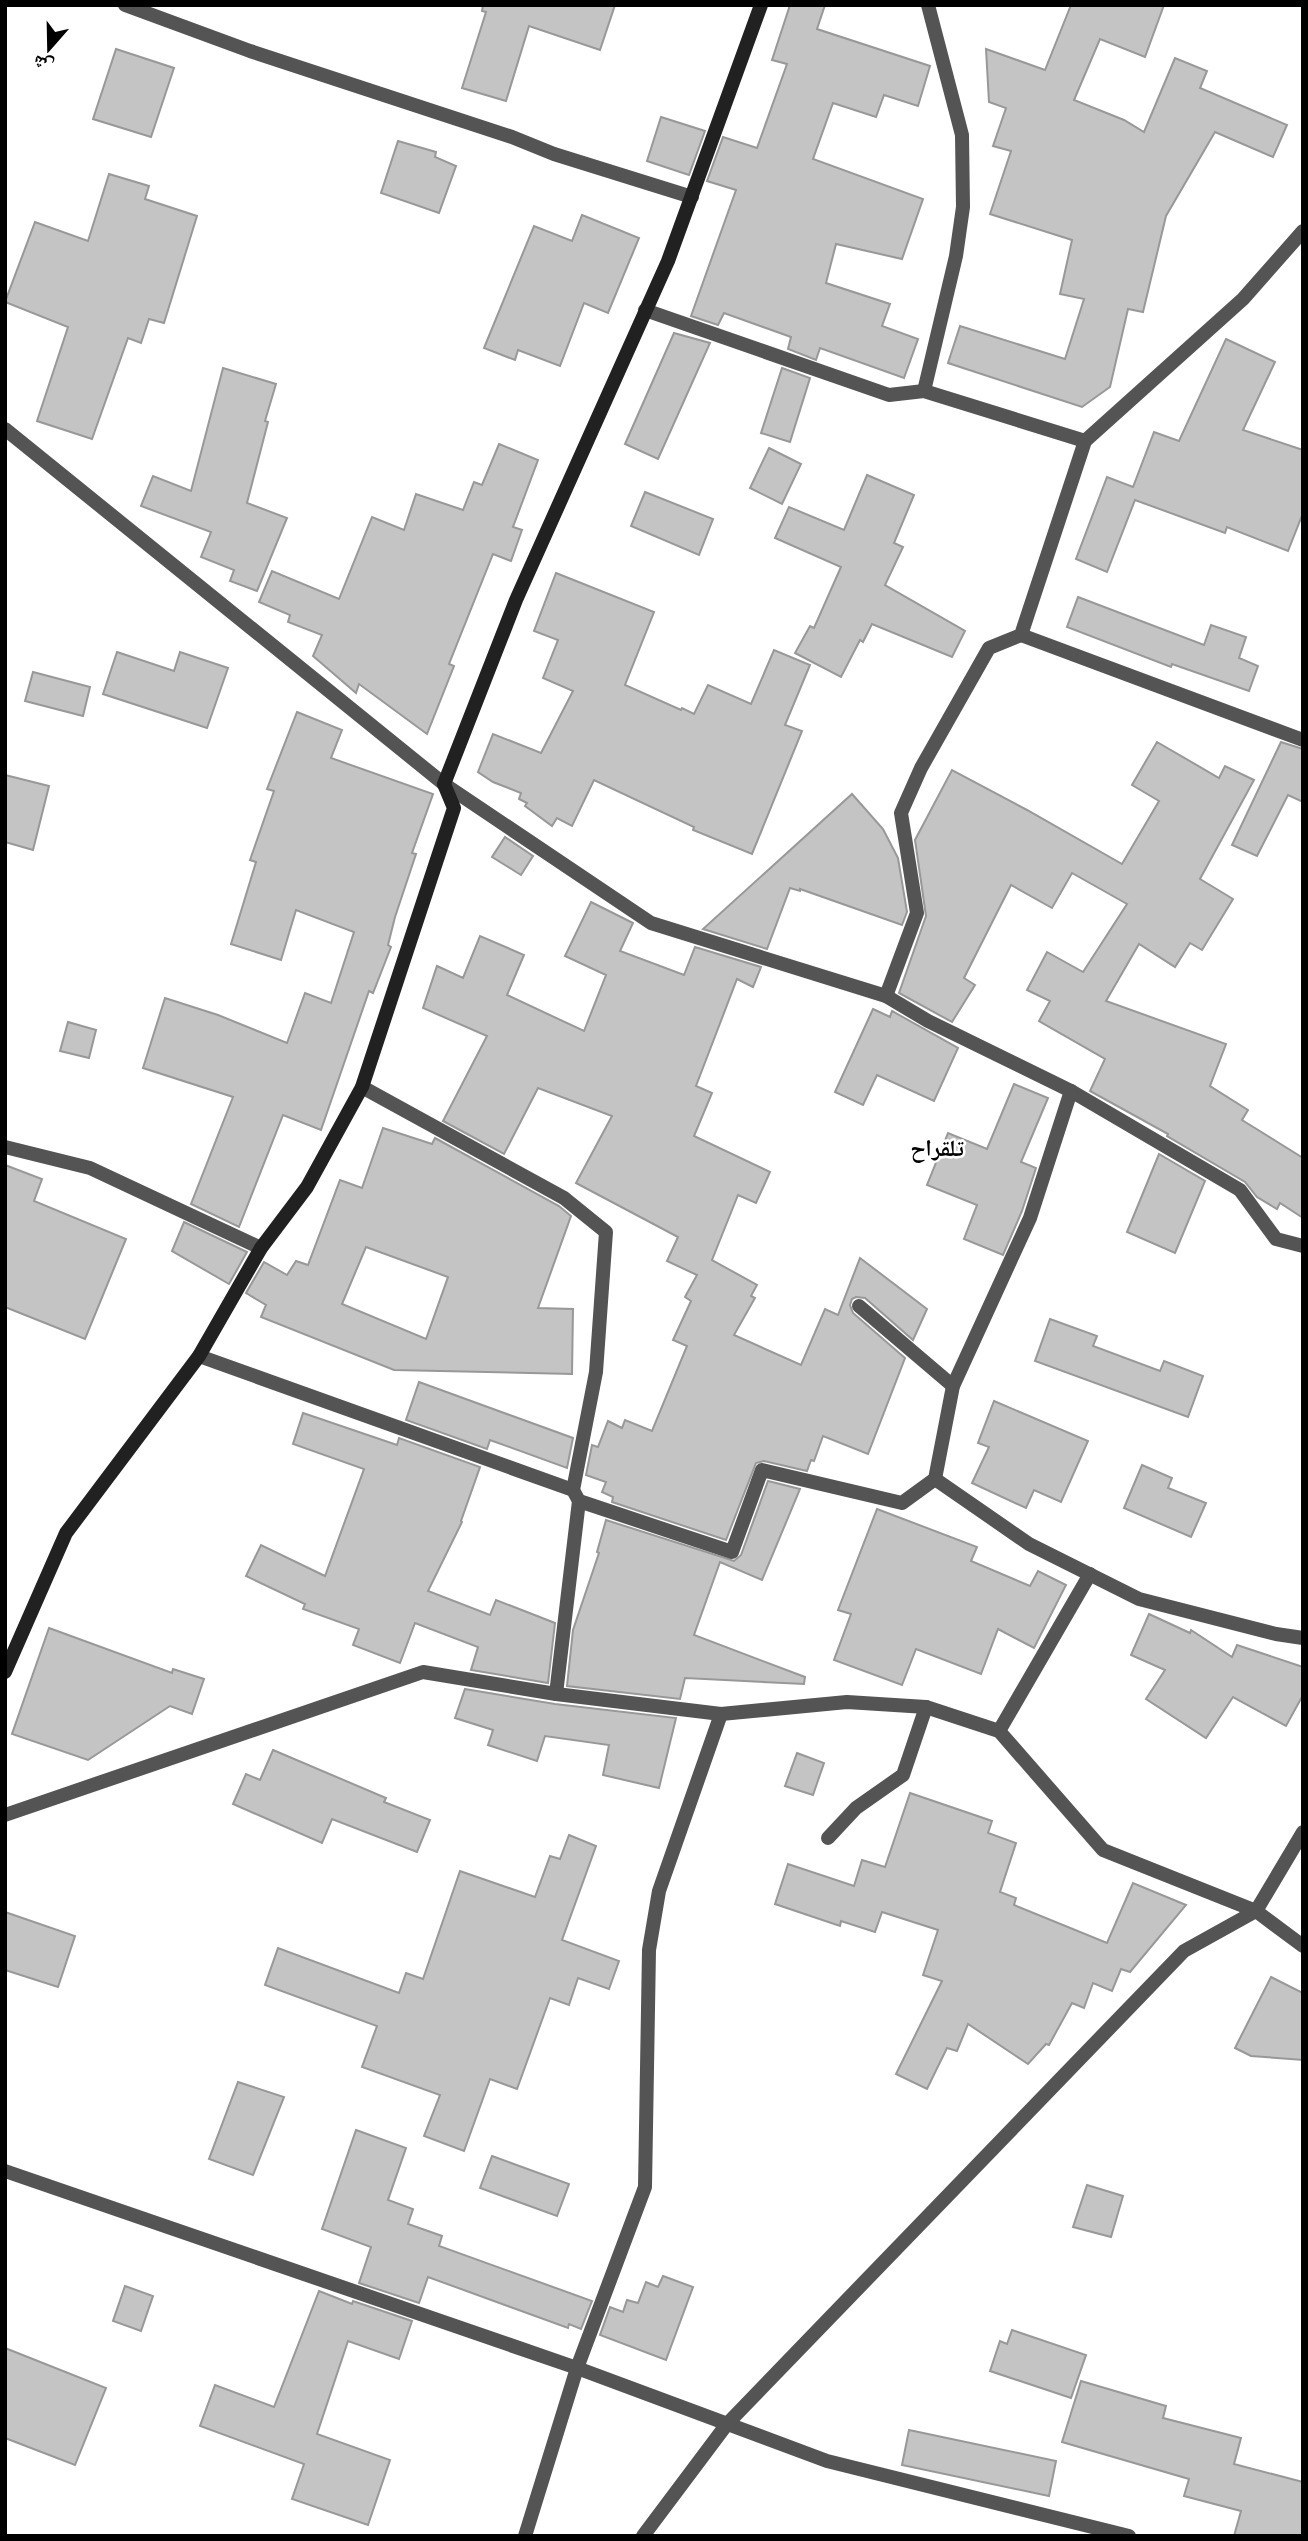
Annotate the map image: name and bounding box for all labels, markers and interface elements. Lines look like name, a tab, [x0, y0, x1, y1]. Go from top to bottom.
north arrow	[14, 14, 84, 84]
text: ش	[30, 50, 57, 79]
district label: تلقراح	[910, 1134, 965, 1163]

